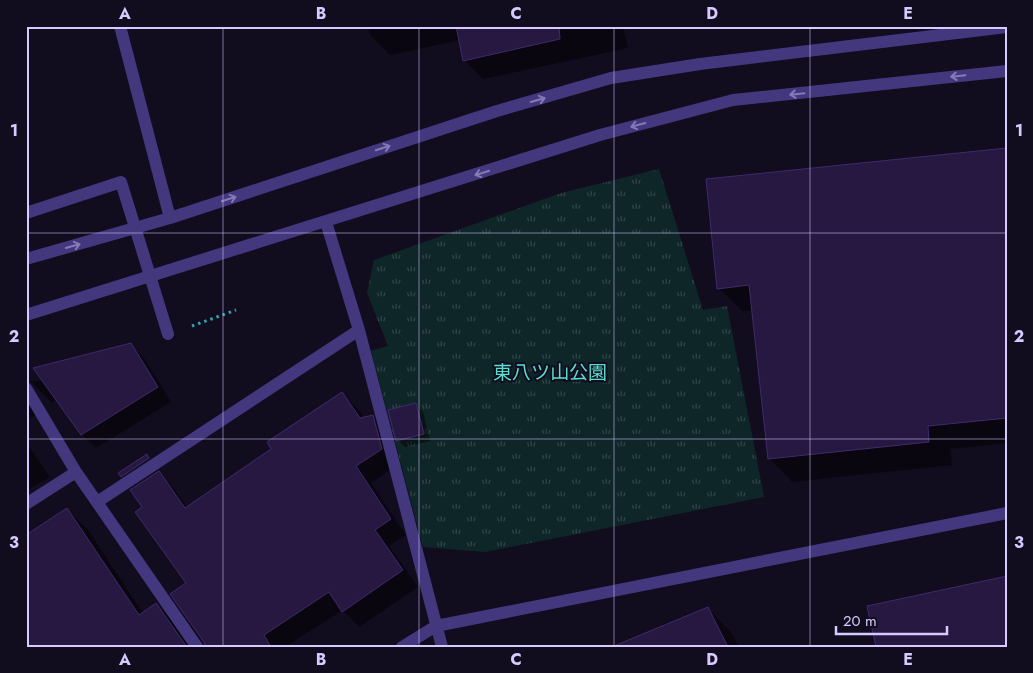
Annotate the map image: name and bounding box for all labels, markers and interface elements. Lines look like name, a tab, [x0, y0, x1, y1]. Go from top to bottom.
text: A	[118, 2, 131, 25]
text: B	[316, 2, 326, 25]
text: C	[510, 2, 522, 25]
text: D	[706, 2, 718, 25]
text: E	[903, 2, 913, 25]
one-way arrow	[951, 72, 967, 81]
one-way arrow	[789, 89, 805, 98]
one-way arrow	[530, 94, 546, 104]
text: 1	[10, 119, 18, 142]
text: 1	[1015, 119, 1023, 142]
one-way arrow	[630, 121, 646, 131]
one-way arrow	[375, 143, 391, 153]
one-way arrow	[475, 168, 491, 178]
one-way arrow	[220, 194, 236, 203]
one-way arrow	[65, 240, 81, 250]
text: 2	[9, 325, 19, 348]
text: 2	[1014, 325, 1024, 348]
park label: 東八ツ山公園	[493, 359, 607, 386]
text: 3	[9, 531, 19, 554]
text: 3	[1014, 531, 1024, 554]
scale bar	[836, 603, 947, 635]
text: 20 m	[843, 610, 877, 632]
text: A	[118, 648, 131, 671]
text: B	[316, 648, 326, 671]
text: C	[510, 648, 522, 671]
text: D	[706, 648, 718, 671]
text: E	[903, 648, 913, 671]

